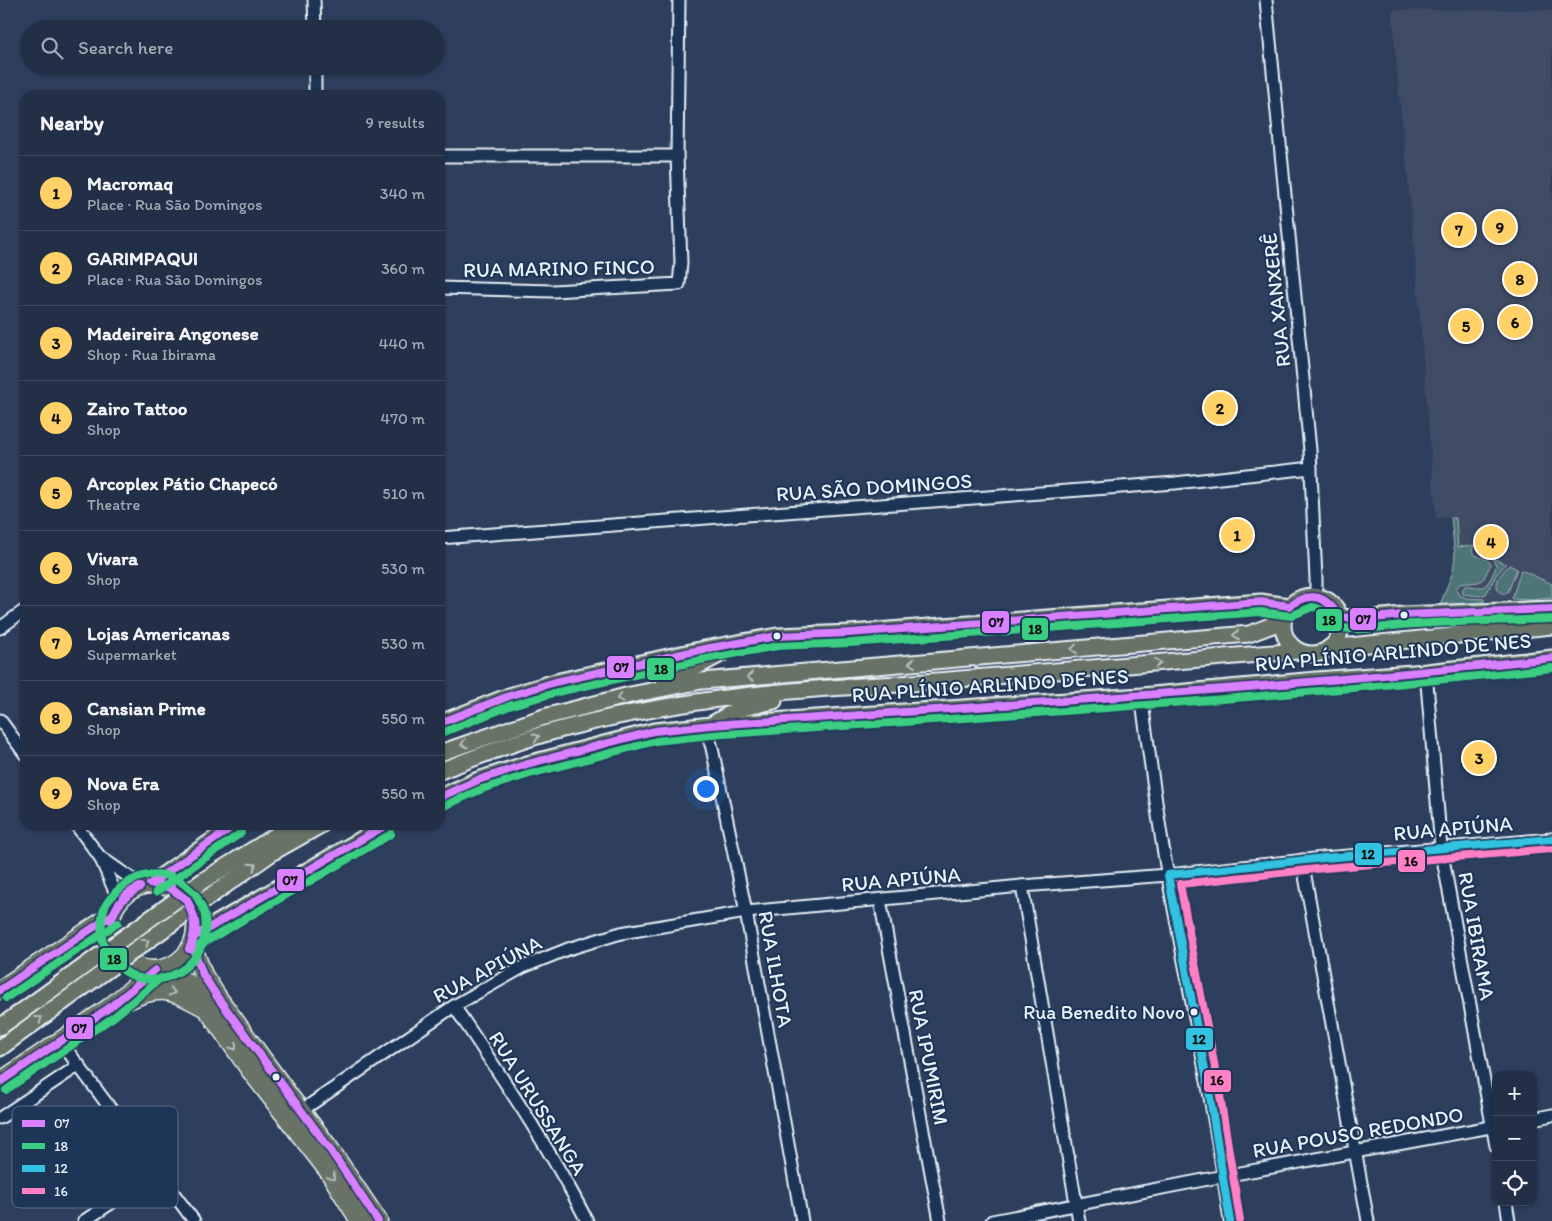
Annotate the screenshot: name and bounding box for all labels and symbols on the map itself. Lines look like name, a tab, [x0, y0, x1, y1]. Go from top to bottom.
pin: 9	[1484, 208, 1516, 246]
pin: 7	[1443, 211, 1475, 249]
street label: RUA XANXERÊ	[1257, 232, 1295, 368]
street label: RUA MARINO FINCO	[463, 254, 655, 282]
pin: 8	[1504, 260, 1536, 298]
pin: 6	[1499, 303, 1531, 341]
pin: 5	[1450, 307, 1482, 345]
pin: 2	[1204, 389, 1236, 427]
street label: RUA SÃO DOMINGOS	[775, 468, 973, 506]
pin: 1	[1221, 516, 1253, 554]
pin: 4	[1475, 523, 1507, 561]
line badge: 07	[1349, 607, 1377, 631]
line badge: 18	[1315, 608, 1343, 632]
line badge: 07	[981, 610, 1010, 634]
unlabelled marker	[1399, 610, 1409, 620]
text: 07	[1355, 611, 1371, 628]
text: 18	[1322, 612, 1336, 629]
text: 07	[988, 614, 1004, 631]
line badge: 18	[1021, 617, 1049, 641]
text: 18	[1028, 621, 1042, 638]
street label: RUA PLÍNIO ARLINDO DE NES	[1254, 627, 1532, 677]
one-way arrow	[1232, 629, 1240, 640]
unlabelled marker	[772, 631, 782, 641]
one-way arrow	[1070, 643, 1078, 654]
line badge: 07	[606, 655, 635, 679]
line badge: 18	[646, 657, 675, 681]
one-way arrow	[908, 657, 916, 668]
one-way arrow	[1154, 657, 1162, 668]
text: 07	[613, 659, 629, 676]
text: 18	[654, 661, 668, 678]
street label: RUA PLÍNIO ARLINDO DE NES	[851, 663, 1129, 707]
one-way arrow	[746, 671, 754, 682]
one-way arrow	[616, 692, 624, 702]
one-way arrow	[531, 733, 539, 743]
one-way arrow	[461, 738, 469, 748]
pin: 3	[1463, 739, 1495, 777]
your location	[693, 776, 719, 802]
street label: RUA APIÚNA	[1392, 810, 1514, 846]
line badge: 12	[1354, 842, 1383, 866]
text: 12	[1361, 846, 1376, 863]
line badge: 16	[1397, 849, 1426, 873]
text: 16	[1404, 853, 1419, 870]
street label: RUA APIÚNA	[840, 861, 962, 897]
one-way arrow	[247, 863, 257, 872]
line badge: 07	[276, 868, 305, 892]
street label: RUA IBIRAMA	[1453, 870, 1501, 1003]
text: 07	[282, 872, 298, 889]
street label: RUA ILHOTA	[753, 909, 799, 1030]
street label: RUA APIÚNA	[428, 930, 546, 1008]
one-way arrow	[140, 939, 150, 948]
line badge: 18	[99, 947, 128, 971]
text: 18	[107, 951, 121, 968]
one-way arrow	[167, 986, 176, 997]
street label: RUA IPUMIRIM	[904, 987, 954, 1127]
place label: Rua Benedito Novo	[1023, 1000, 1185, 1024]
marker: Rua Benedito Novo	[1189, 1007, 1199, 1017]
line badge: 07	[65, 1016, 94, 1040]
one-way arrow	[33, 1017, 42, 1025]
text: 07	[71, 1020, 87, 1037]
street label: RUA URUSSANGA	[484, 1026, 593, 1180]
line badge: 12	[1185, 1027, 1214, 1051]
text: 12	[1192, 1031, 1207, 1048]
one-way arrow	[229, 1041, 237, 1050]
line badge: 16	[1203, 1069, 1232, 1093]
unlabelled marker	[271, 1072, 281, 1082]
text: 16	[1210, 1072, 1225, 1089]
street label: RUA POUSO REDONDO	[1251, 1101, 1465, 1163]
legend	[12, 1106, 178, 1208]
text: 07	[54, 1115, 70, 1132]
text: 18	[54, 1138, 68, 1155]
text: 12	[54, 1160, 68, 1177]
one-way arrow	[326, 1171, 335, 1181]
text: 16	[54, 1183, 68, 1200]

